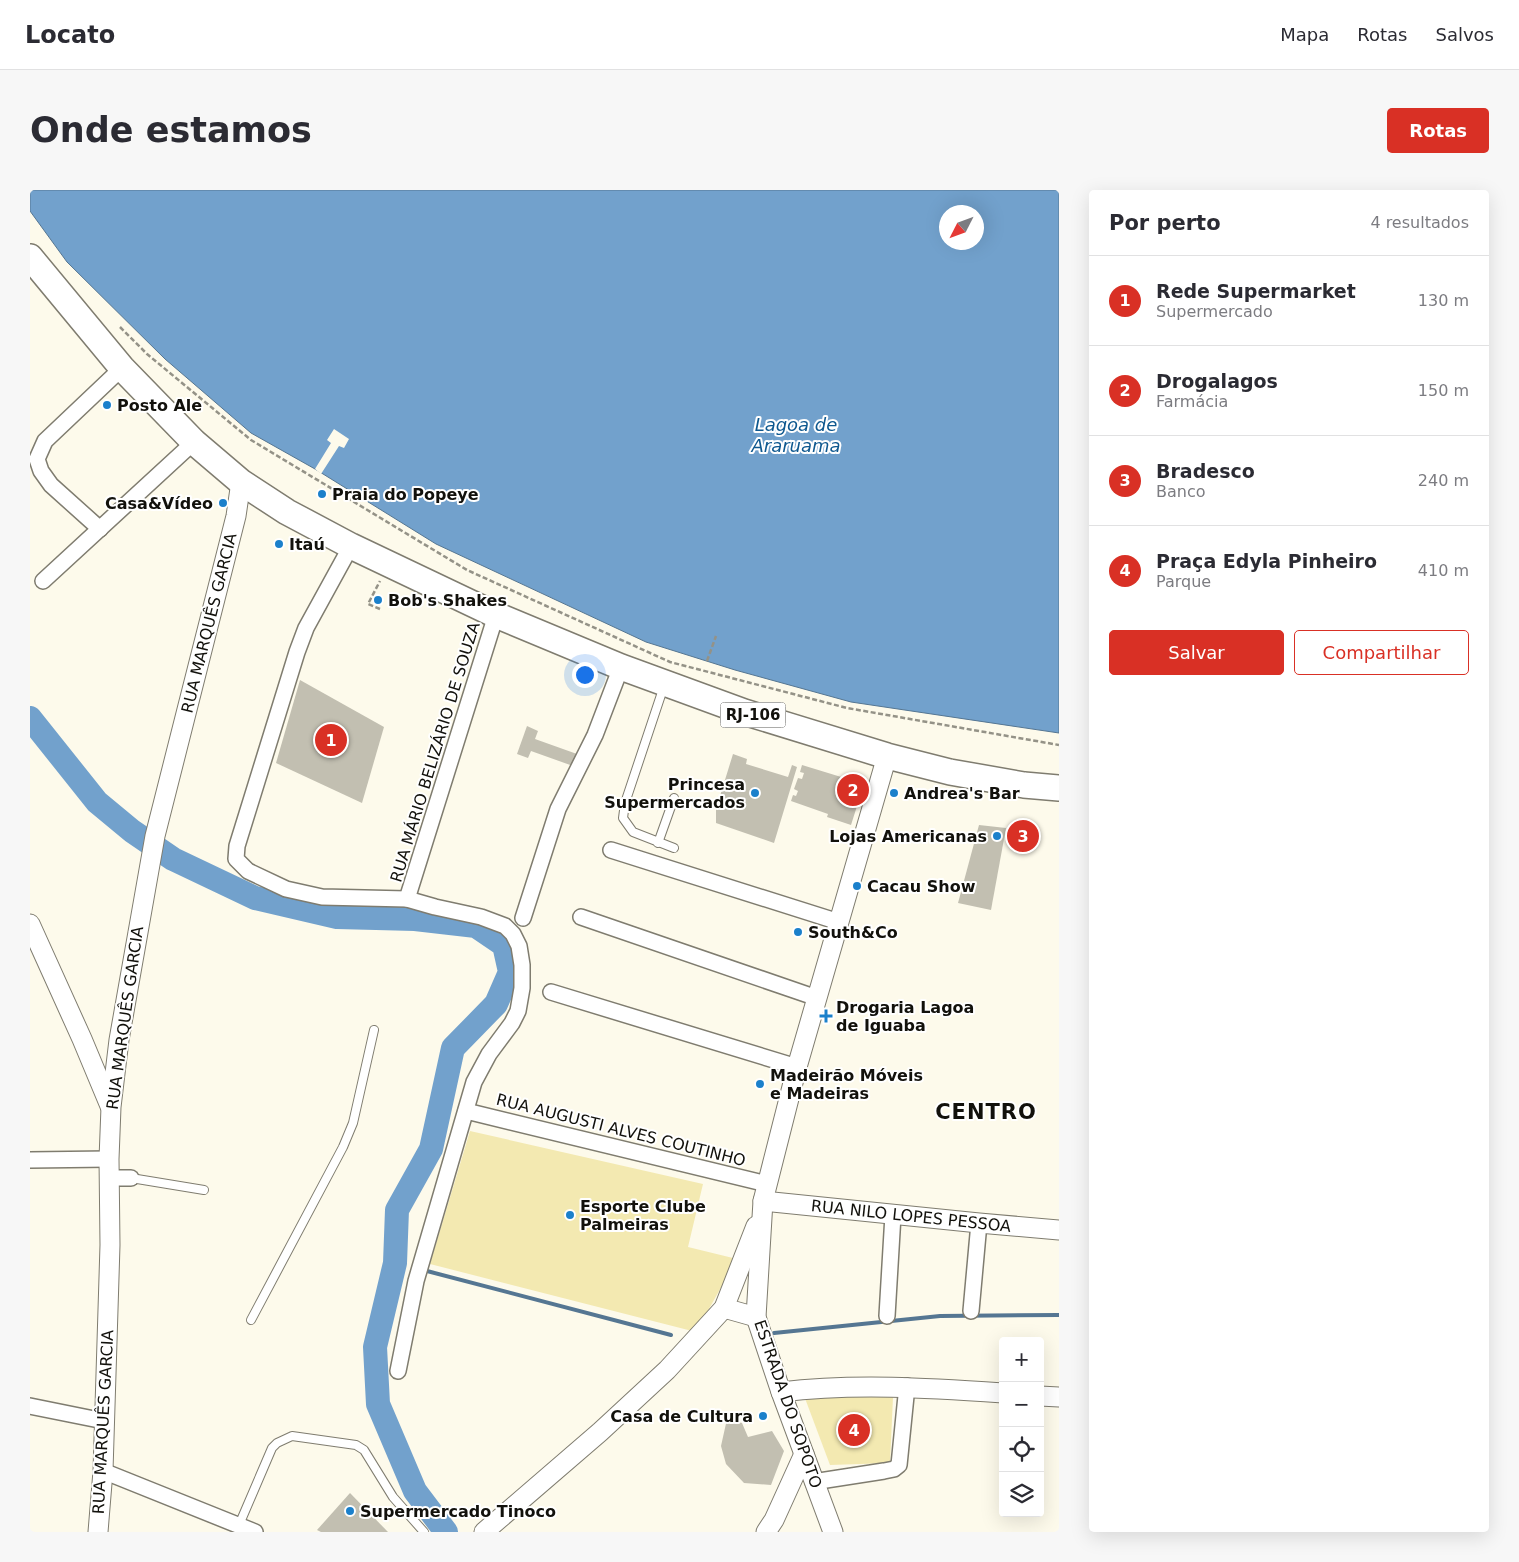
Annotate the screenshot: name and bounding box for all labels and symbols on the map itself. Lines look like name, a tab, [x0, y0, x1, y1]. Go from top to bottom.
north arrow	[939, 205, 984, 250]
place label: Posto Ale	[117, 396, 202, 415]
marker: Posto Ale	[101, 399, 113, 411]
water label: Lagoa de Araruama	[750, 414, 841, 456]
place label: Praia do Popeye	[332, 485, 479, 504]
marker: Praia do Popeye	[316, 488, 328, 500]
place label: Casa&Vídeo	[105, 494, 213, 513]
marker: Casa&Vídeo	[217, 497, 229, 509]
street label: RUA MARQUÊS GARCIA	[177, 531, 241, 715]
place label: Itaú	[289, 535, 325, 554]
marker: Itaú	[273, 538, 285, 550]
place label: Bob's Shakes	[388, 591, 507, 610]
marker: Bob's Shakes	[372, 594, 384, 606]
street label: RUA MÁRIO BELIZÁRIO DE SOUZA	[386, 620, 484, 884]
your location	[572, 662, 598, 688]
road number: RJ-106	[720, 702, 786, 728]
pin: 1	[315, 721, 347, 759]
pin: 2	[837, 771, 869, 809]
place label: Princesa Supermercados	[604, 775, 745, 812]
place label: Andrea's Bar	[904, 784, 1020, 803]
marker: Princesa Supermercados	[749, 787, 761, 799]
marker: Andrea's Bar	[888, 787, 900, 799]
pin: 3	[1007, 817, 1039, 855]
place label: Lojas Americanas	[829, 827, 987, 846]
marker: Lojas Americanas	[991, 830, 1003, 842]
place label: Cacau Show	[867, 877, 976, 896]
marker: Cacau Show	[851, 880, 863, 892]
place label: South&Co	[808, 923, 898, 942]
street label: RUA MARQUÊS GARCIA	[103, 925, 147, 1111]
marker: South&Co	[792, 926, 804, 938]
place label: Drogaria Lagoa de Iguaba	[836, 998, 974, 1035]
marker: Drogaria Lagoa de Iguaba	[820, 1010, 832, 1022]
place label: Madeirão Móveis e Madeiras	[770, 1066, 923, 1103]
marker: Madeirão Móveis e Madeiras	[754, 1078, 766, 1090]
street label: RUA AUGUSTI ALVES COUTINHO	[494, 1090, 748, 1170]
district label: CENTRO	[935, 1100, 1037, 1124]
street label: RUA NILO LOPES PESSOA	[810, 1196, 1012, 1236]
place label: Esporte Clube Palmeiras	[580, 1197, 706, 1234]
marker: Esporte Clube Palmeiras	[564, 1209, 576, 1221]
street label: ESTRADA DO SOPOTO	[750, 1317, 826, 1491]
street label: RUA MARQUÊS GARCIA	[89, 1329, 117, 1515]
place label: Casa de Cultura	[610, 1407, 753, 1426]
marker: Casa de Cultura	[757, 1410, 769, 1422]
pin: 4	[838, 1411, 870, 1449]
place label: Supermercado Tinoco	[360, 1502, 556, 1521]
marker: Supermercado Tinoco	[344, 1505, 356, 1517]

